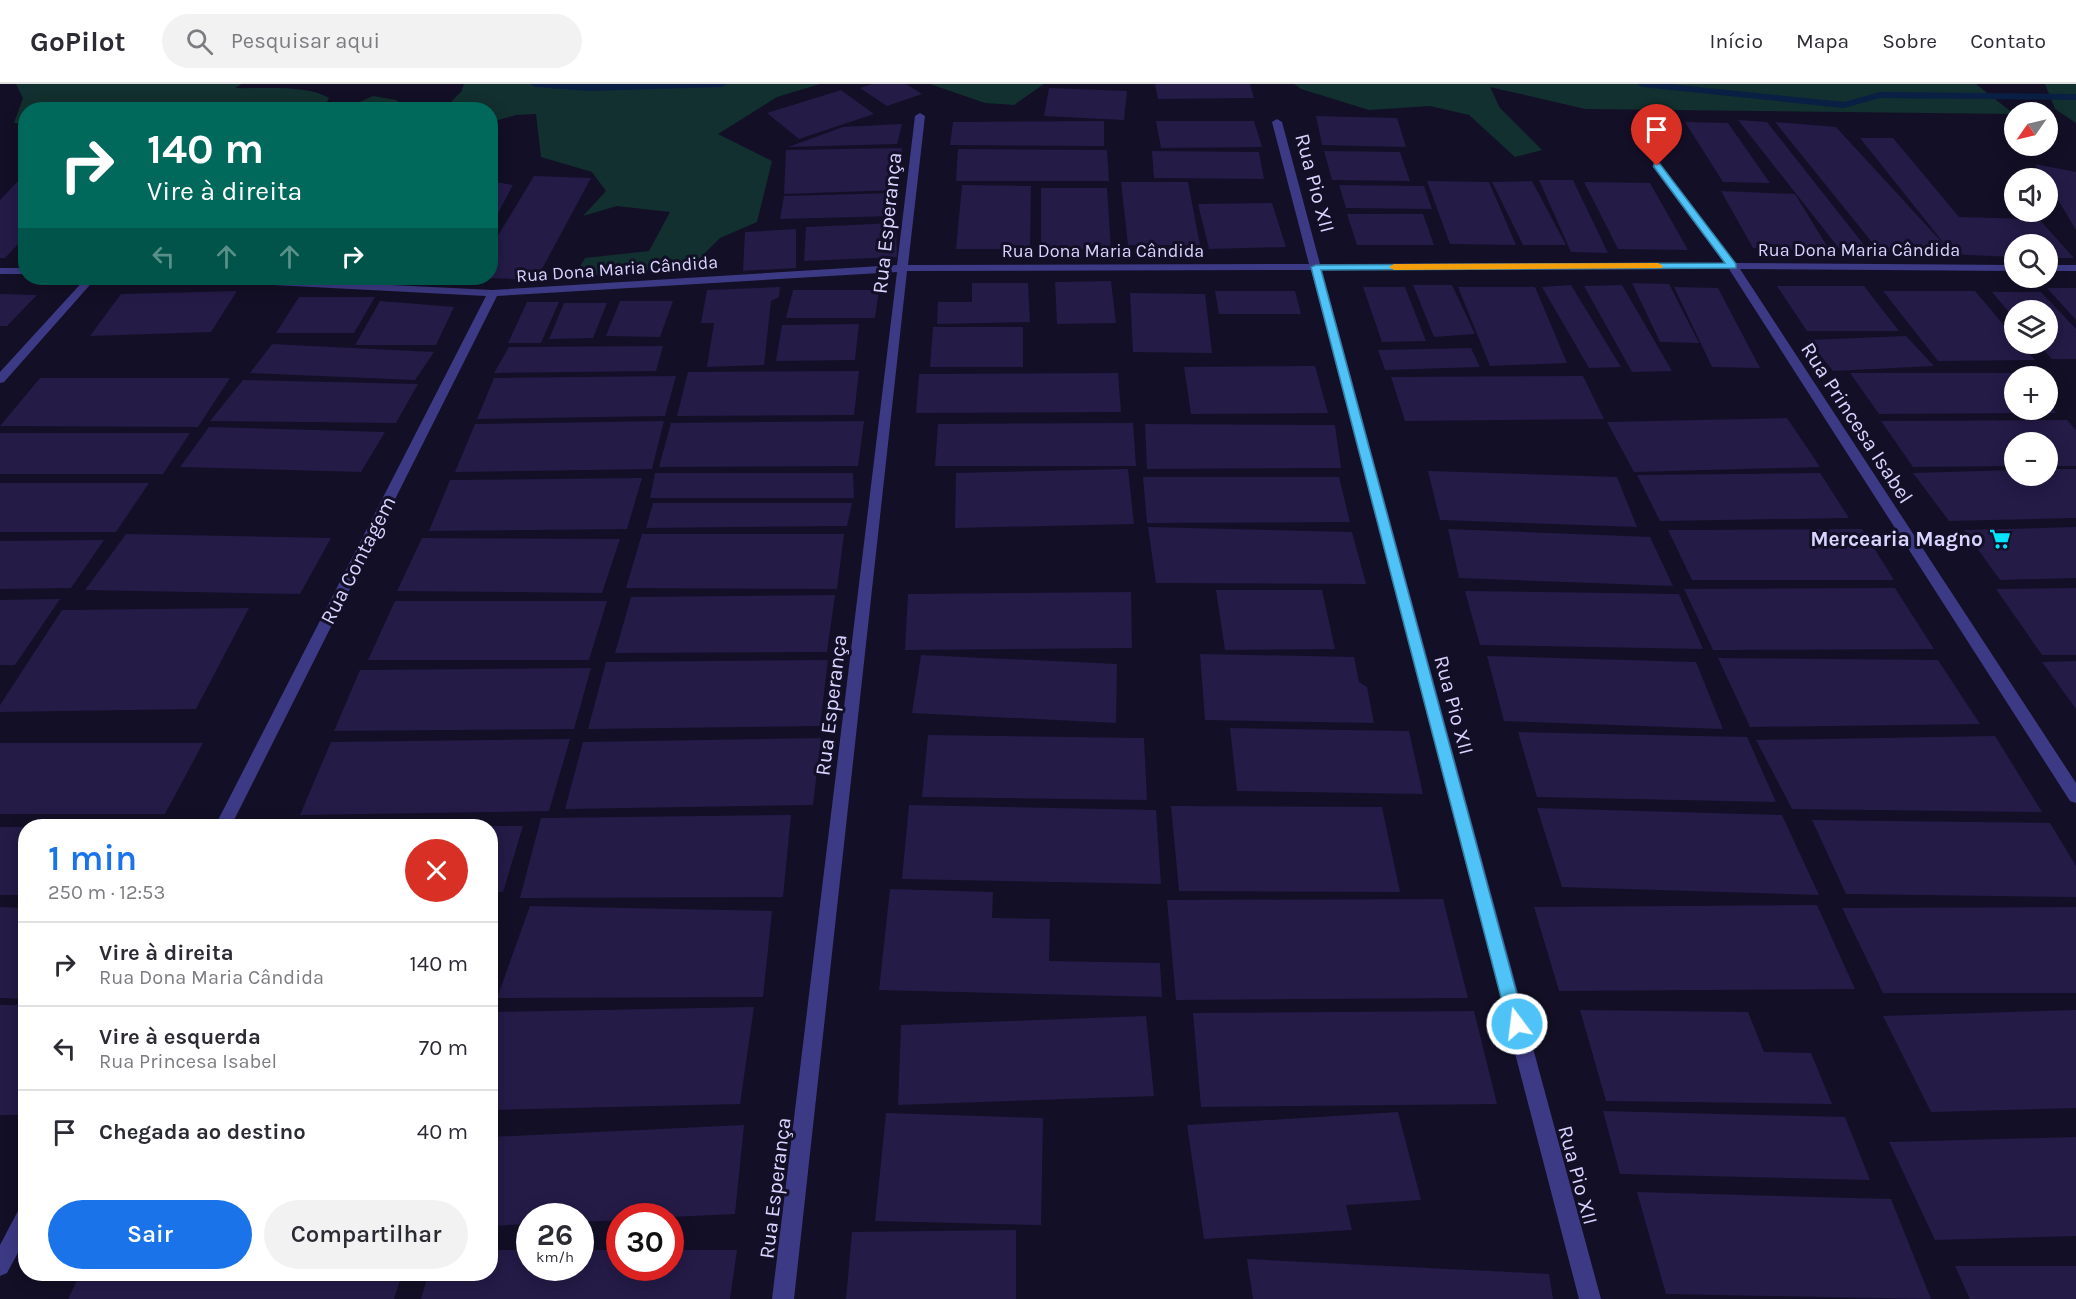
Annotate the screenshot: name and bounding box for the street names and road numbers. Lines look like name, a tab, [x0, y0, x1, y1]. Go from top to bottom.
street label: Rua Pio XII	[1290, 131, 1340, 235]
street label: Rua Esperança	[868, 151, 906, 295]
street label: Rua Dona Maria Cândida	[1758, 239, 1960, 261]
street label: Rua Dona Maria Cândida	[1002, 240, 1204, 262]
street label: Rua Dona Maria Cândida	[515, 251, 719, 287]
street label: Rua Princesa Isabel	[1796, 338, 1918, 508]
street label: Rua Contagem	[315, 492, 401, 628]
street label: Rua Esperança	[810, 633, 852, 777]
street label: Rua Pio XII	[1429, 653, 1479, 757]
street label: Rua Esperança	[754, 1116, 796, 1260]
street label: Rua Pio XII	[1553, 1123, 1603, 1227]

